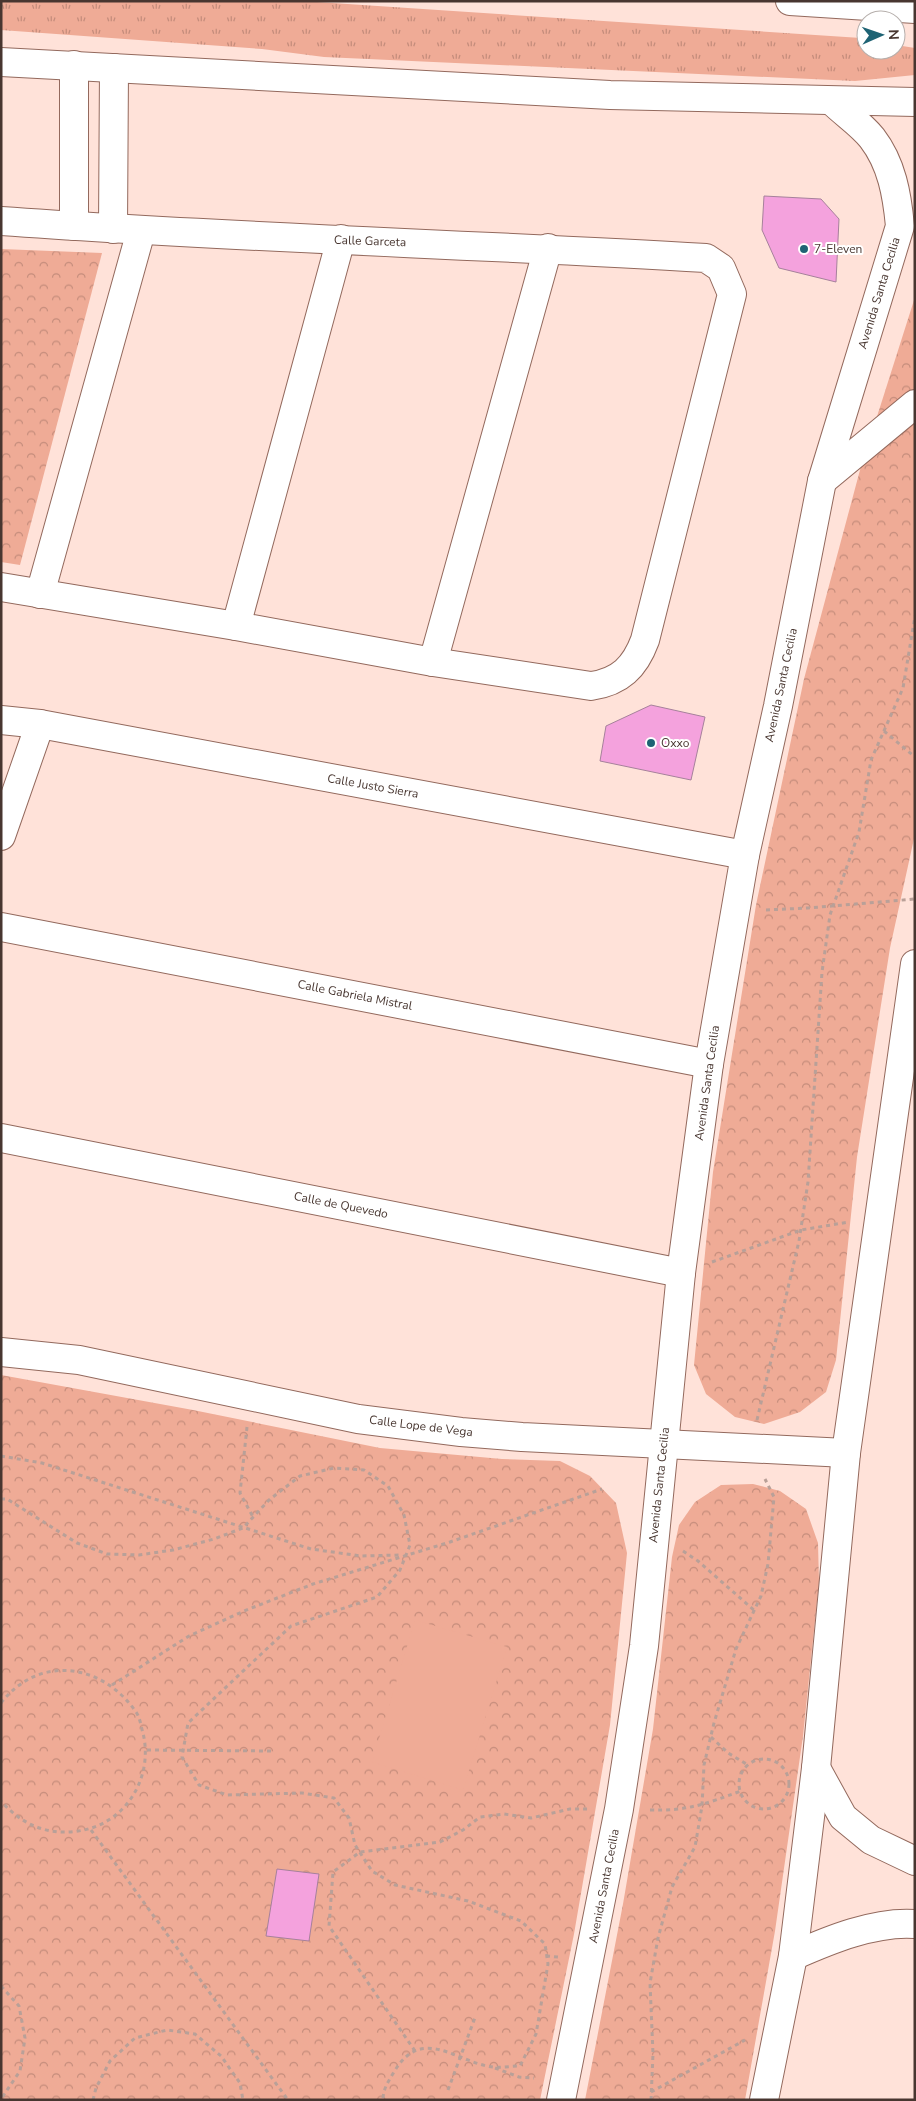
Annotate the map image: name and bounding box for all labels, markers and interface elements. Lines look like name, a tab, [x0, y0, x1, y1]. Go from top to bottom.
north arrow	[856, 10, 906, 60]
text: N	[884, 29, 903, 40]
street label: Calle Garceta	[334, 232, 406, 250]
street label: Avenida Santa Cecilia	[854, 235, 904, 351]
place label: 7-Eleven	[814, 241, 862, 257]
marker: 7-Eleven	[798, 243, 810, 255]
street label: Avenida Santa Cecilia	[761, 626, 801, 744]
place label: Oxxo	[661, 735, 690, 751]
marker: Oxxo	[645, 737, 657, 749]
street label: Calle Justo Sierra	[326, 770, 420, 802]
street label: Calle Gabriela Mistral	[296, 976, 414, 1014]
street label: Avenida Santa Cecilia	[691, 1024, 723, 1142]
street label: Calle de Quevedo	[293, 1188, 390, 1222]
street label: Calle Lope de Vega	[368, 1412, 474, 1440]
street label: Avenida Santa Cecilia	[645, 1426, 673, 1544]
street label: Avenida Santa Cecilia	[585, 1827, 623, 1945]

